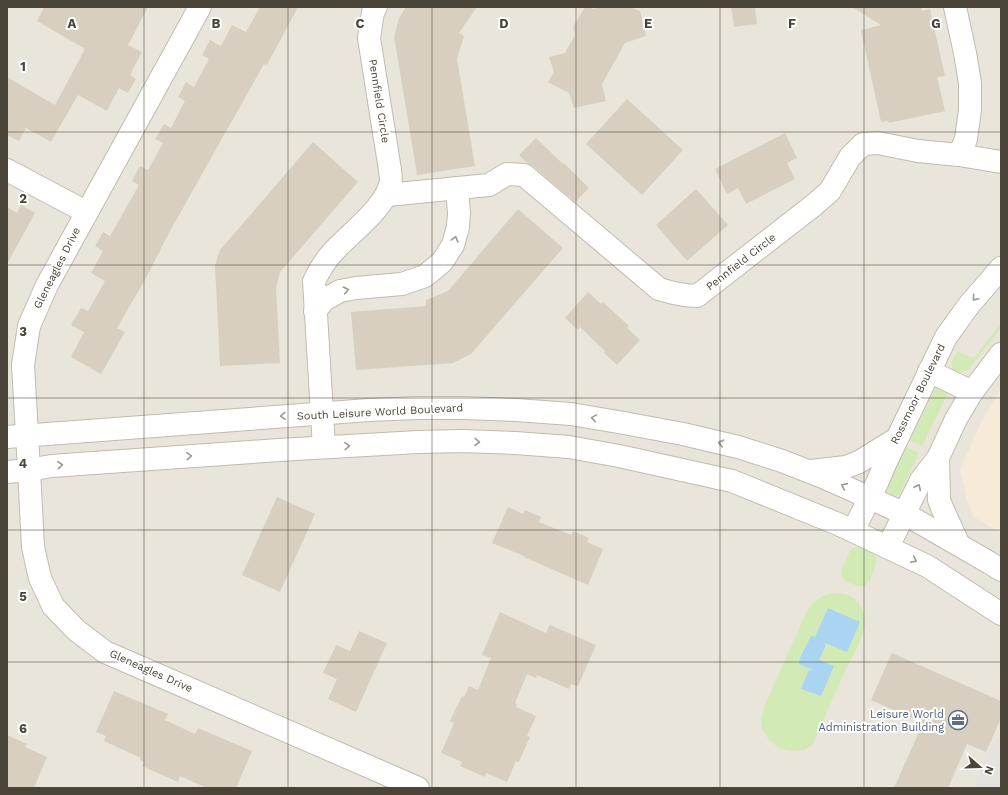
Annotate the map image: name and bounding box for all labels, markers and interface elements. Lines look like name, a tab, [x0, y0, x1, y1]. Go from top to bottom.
text: A	[68, 16, 77, 31]
text: B	[212, 16, 221, 31]
text: C	[356, 16, 365, 31]
text: D	[499, 16, 509, 31]
text: E	[644, 16, 652, 31]
text: F	[788, 16, 796, 31]
text: G	[931, 16, 941, 31]
street label: Pennfield Circle	[366, 58, 392, 144]
text: 1	[20, 59, 26, 74]
text: 2	[19, 191, 27, 206]
street label: Gleneagles Drive	[31, 225, 83, 311]
street label: Pennfield Circle	[704, 231, 778, 293]
one-way arrow	[450, 236, 459, 243]
one-way arrow	[342, 286, 349, 294]
one-way arrow	[973, 293, 980, 300]
text: 3	[19, 324, 27, 339]
street label: Rossmoor Boulevard	[888, 342, 948, 446]
street label: South Leisure World Boulevard	[297, 401, 463, 423]
one-way arrow	[280, 412, 286, 421]
one-way arrow	[591, 414, 597, 423]
one-way arrow	[474, 437, 480, 446]
one-way arrow	[718, 439, 725, 448]
one-way arrow	[344, 442, 350, 451]
one-way arrow	[186, 452, 192, 461]
text: 4	[19, 456, 28, 471]
one-way arrow	[57, 461, 63, 470]
one-way arrow	[840, 483, 848, 491]
one-way arrow	[913, 484, 921, 491]
one-way arrow	[909, 555, 917, 563]
text: 5	[19, 589, 27, 604]
street label: Gleneagles Drive	[107, 647, 195, 695]
place label: Leisure World Administration Building	[819, 708, 944, 734]
office icon: Leisure World Administration Building	[947, 709, 969, 731]
text: 6	[19, 721, 27, 736]
north arrow	[960, 747, 1000, 787]
text: N	[981, 764, 996, 776]

